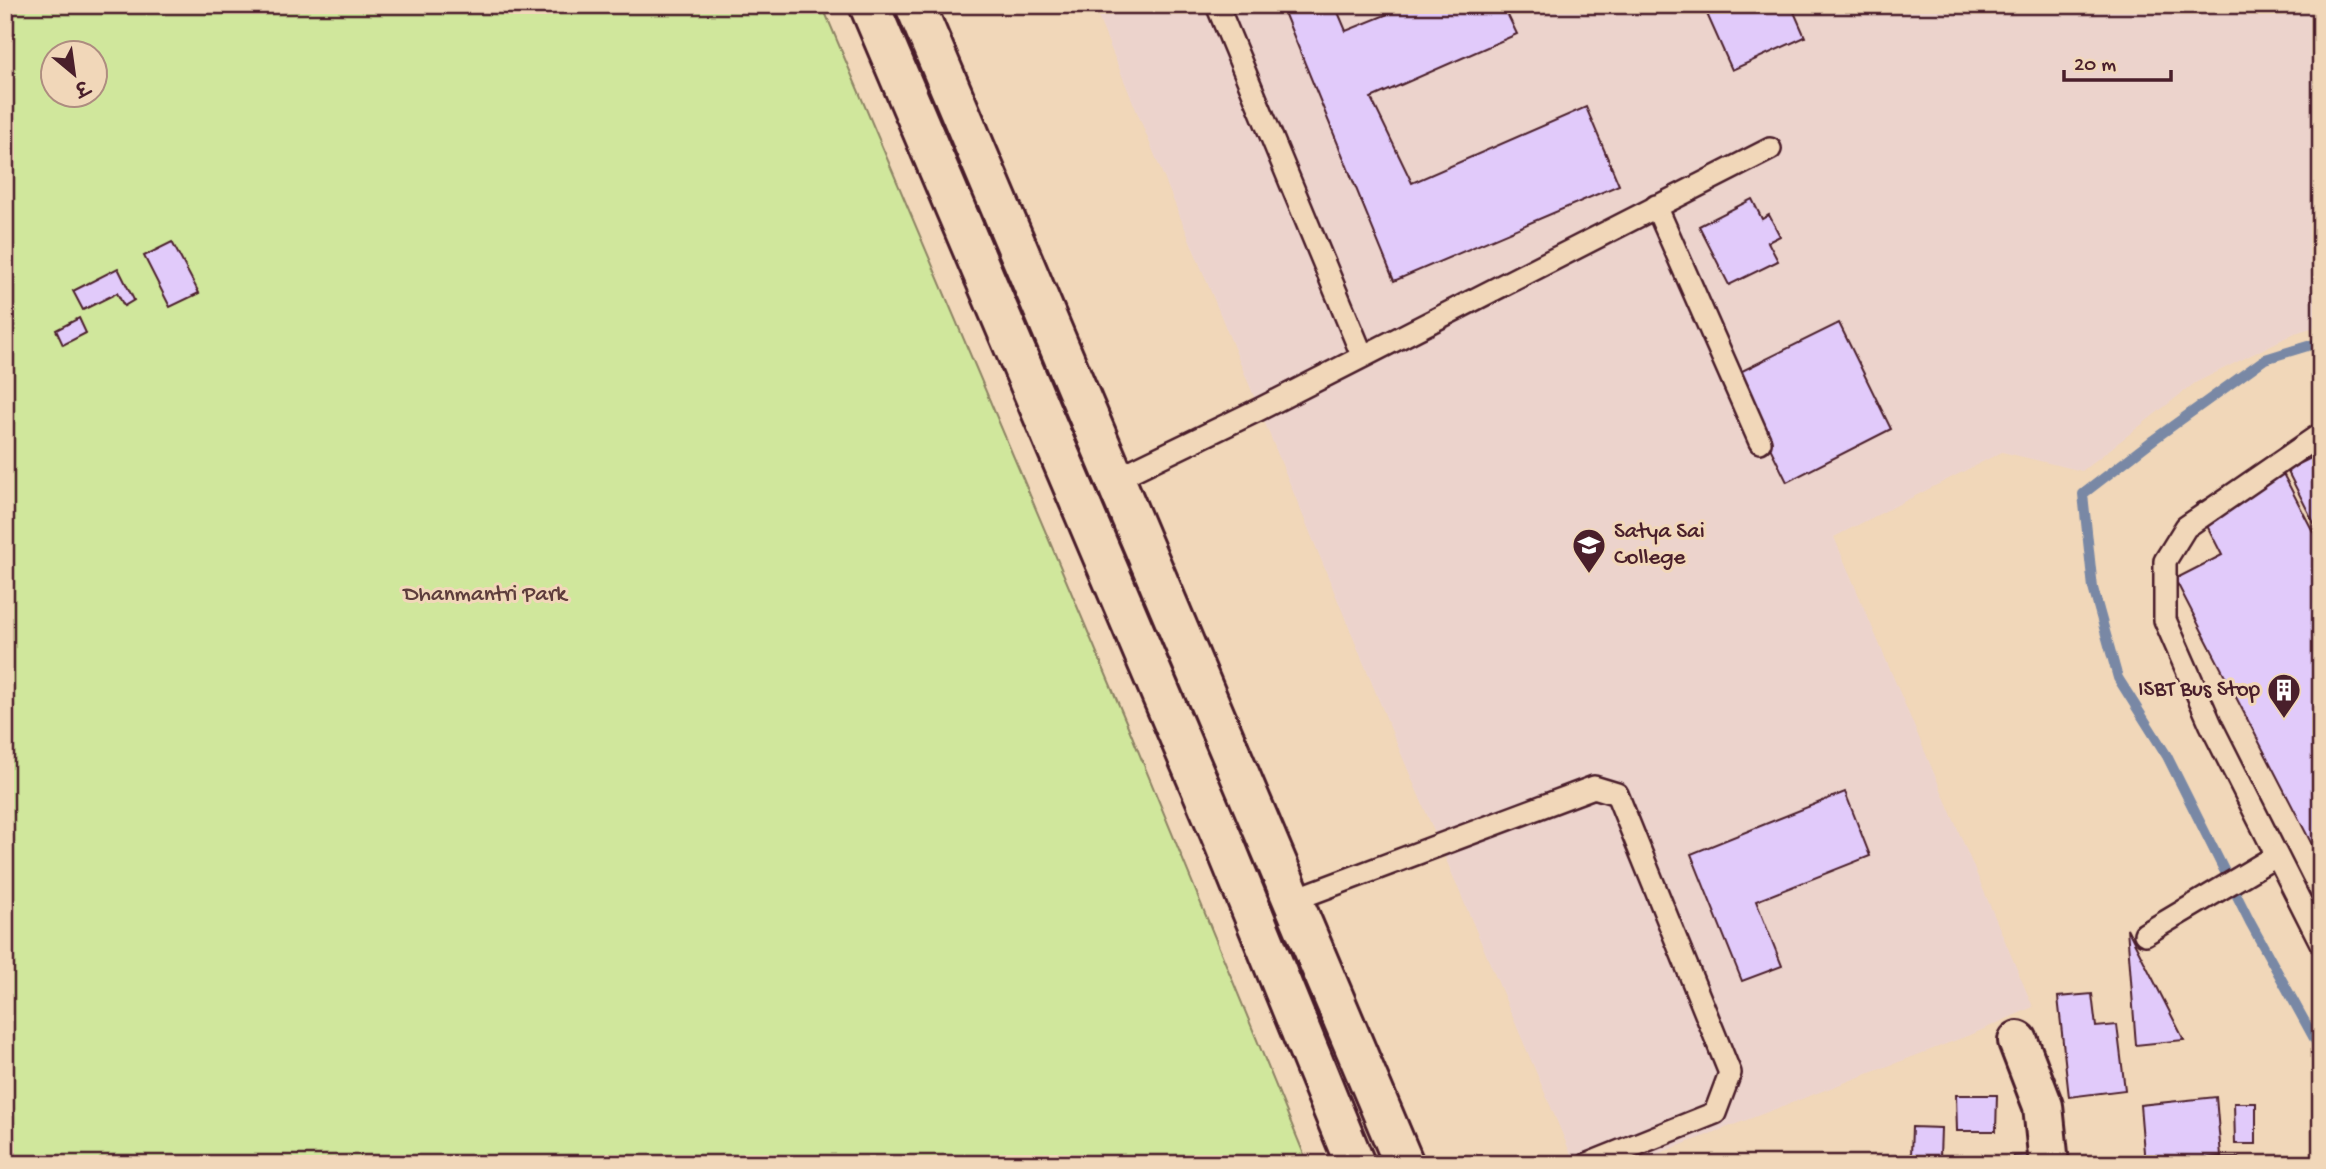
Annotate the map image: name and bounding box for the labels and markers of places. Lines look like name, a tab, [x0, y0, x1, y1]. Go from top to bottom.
place label: Satya Sai College	[1614, 519, 1705, 572]
school or university icon: Satya Sai College	[1570, 526, 1608, 575]
building icon: ISBT Bus Stop	[2265, 671, 2303, 720]
place label: ISBT Bus Stop	[2138, 677, 2260, 704]

